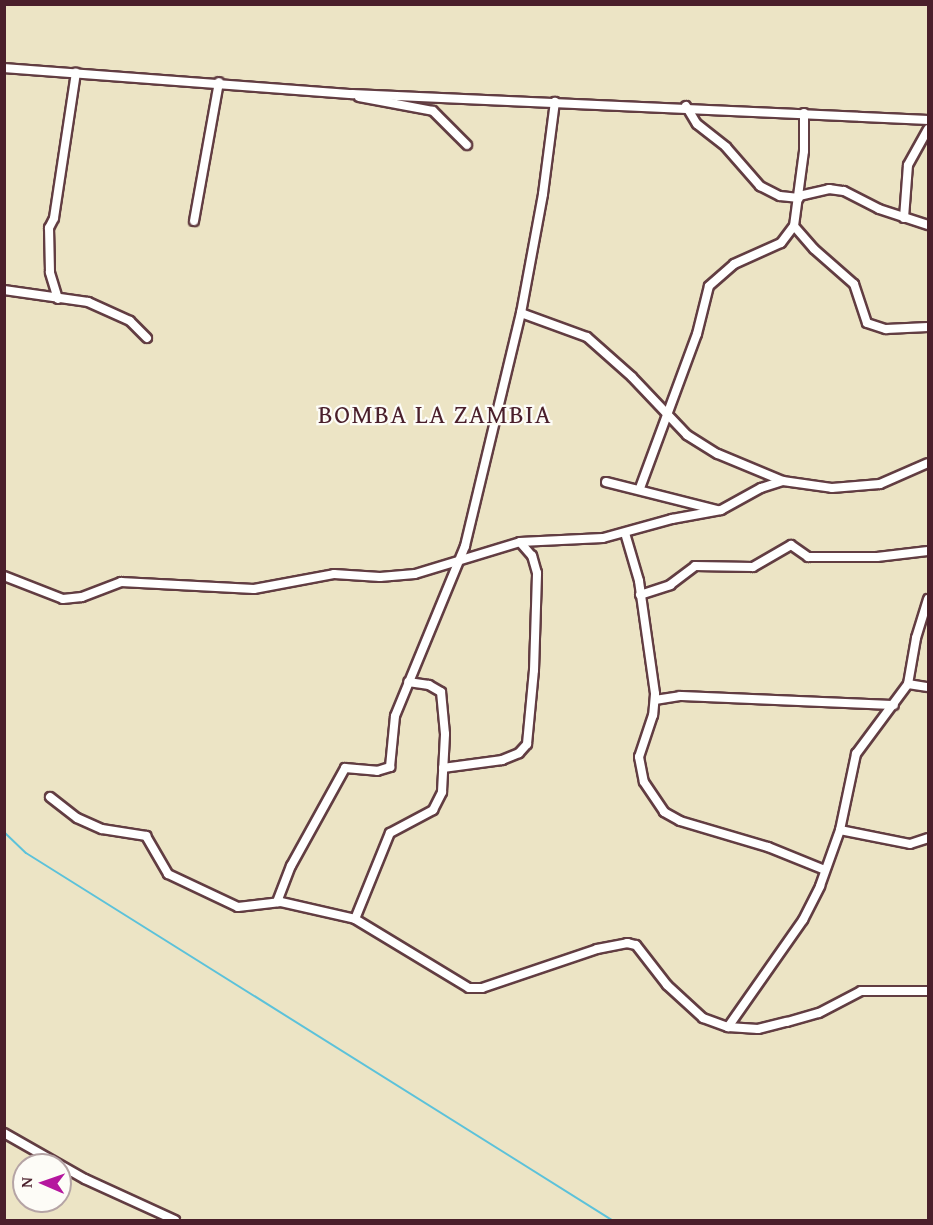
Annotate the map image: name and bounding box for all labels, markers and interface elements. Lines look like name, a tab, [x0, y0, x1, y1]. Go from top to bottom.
district label: BOMBA LA ZAMBIA	[318, 398, 552, 430]
north arrow	[12, 1153, 72, 1213]
text: N	[14, 1177, 38, 1188]

